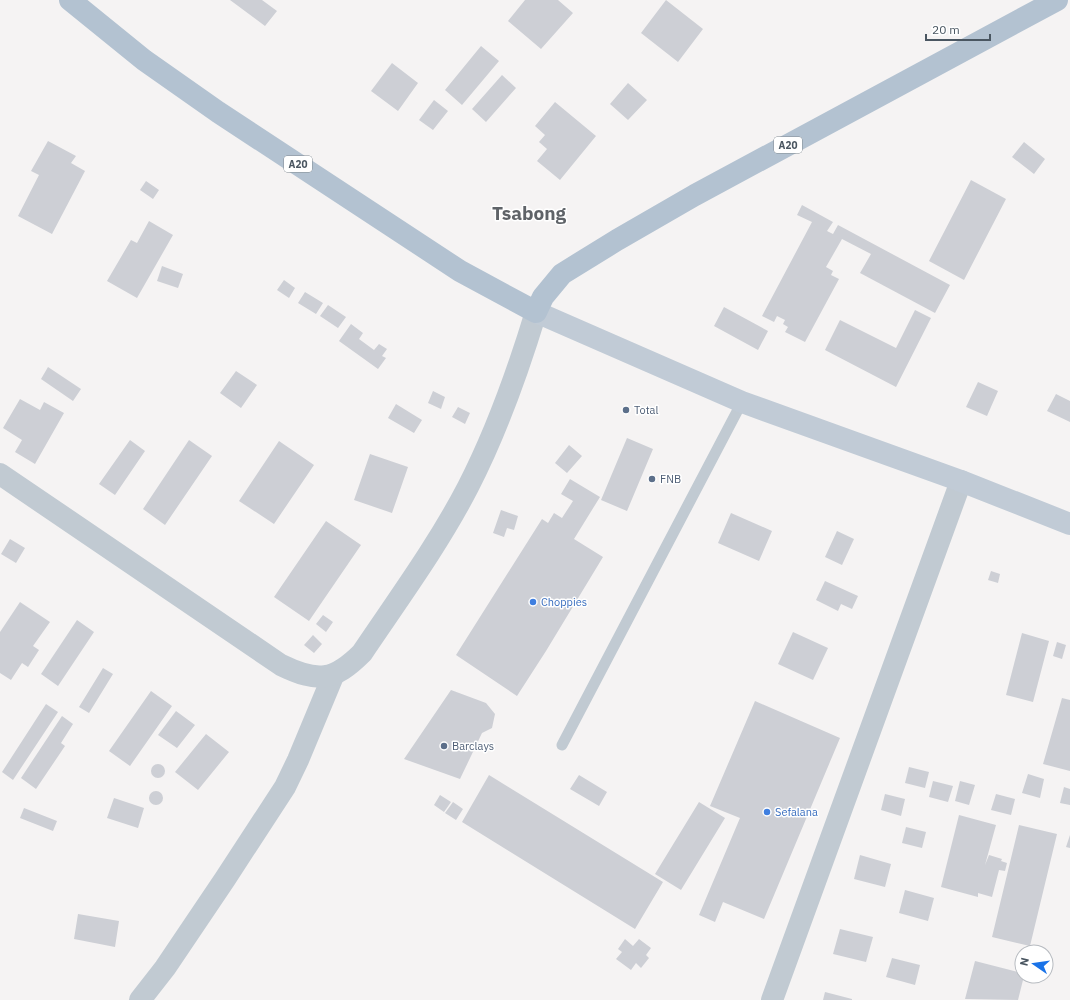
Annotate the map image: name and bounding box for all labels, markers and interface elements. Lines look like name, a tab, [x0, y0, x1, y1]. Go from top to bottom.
scale bar	[926, 16, 990, 42]
text: 20 m	[932, 22, 960, 37]
road number: A20	[774, 137, 802, 153]
road number: A20	[284, 156, 312, 172]
district label: Tsabong	[492, 201, 567, 225]
place label: Total	[634, 403, 658, 417]
marker: Total	[621, 405, 631, 415]
place label: FNB	[660, 472, 681, 486]
marker: FNB	[647, 474, 657, 484]
place label: Choppies	[541, 595, 587, 609]
marker: Choppies	[528, 597, 538, 607]
place label: Barclays	[452, 739, 494, 753]
marker: Barclays	[439, 741, 449, 751]
place label: Sefalana	[775, 805, 818, 819]
marker: Sefalana	[762, 807, 772, 817]
north arrow	[1014, 944, 1054, 984]
text: N	[1017, 956, 1032, 967]

